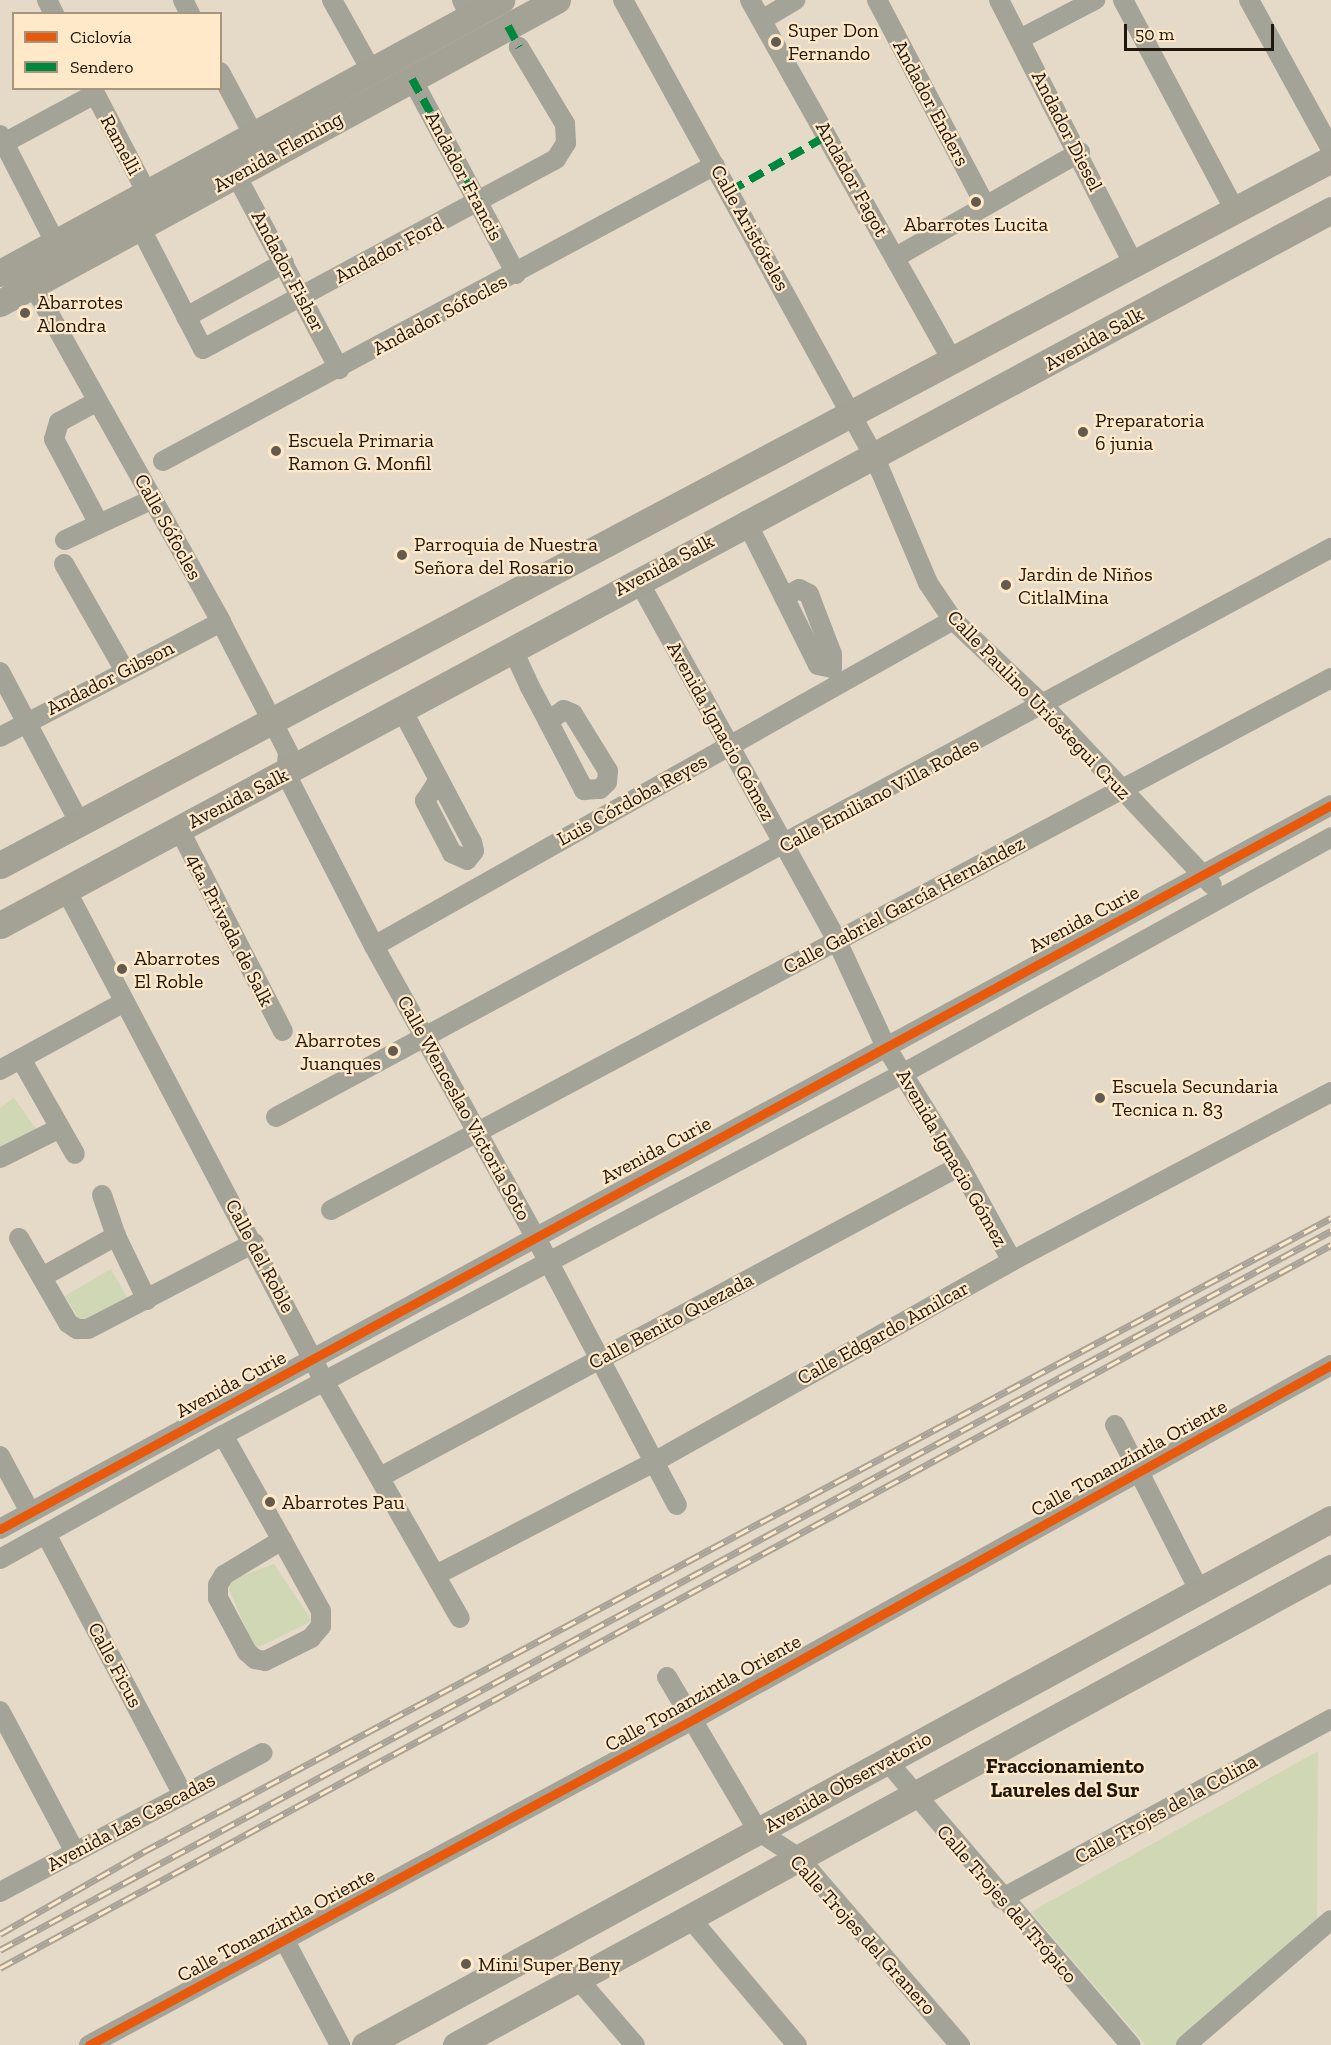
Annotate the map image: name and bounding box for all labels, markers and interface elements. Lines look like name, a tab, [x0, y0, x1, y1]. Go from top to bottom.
legend	[12, 12, 222, 90]
scale bar	[1127, 12, 1277, 50]
place label: Super Don Fernando	[788, 19, 879, 66]
text: 50 m	[1135, 23, 1174, 45]
text: Ciclovía	[70, 26, 132, 48]
marker: Super Don Fernando	[769, 35, 783, 49]
street label: Andador Enders	[888, 36, 974, 170]
text: Sendero	[70, 56, 134, 78]
street label: Andador Diesel	[1026, 67, 1108, 195]
street label: Avenida Fleming	[209, 106, 347, 198]
street label: Andador Francis	[420, 107, 508, 245]
street label: Ramelli	[95, 111, 147, 179]
street label: Andador Fagot	[810, 117, 894, 241]
street label: Calle Aristóteles	[705, 161, 795, 295]
marker: Abarrotes Lucita	[969, 195, 983, 209]
street label: Andador Fisher	[246, 206, 330, 336]
street label: Andador Ford	[331, 211, 447, 289]
place label: Abarrotes Lucita	[904, 212, 1048, 236]
street label: Andador Sófocles	[368, 269, 512, 361]
place label: Abarrotes Alondra	[37, 290, 123, 337]
street label: Avenida Salk	[1040, 302, 1148, 376]
marker: Abarrotes Alondra	[18, 306, 32, 320]
place label: Preparatoria 6 junia	[1095, 408, 1204, 455]
marker: Preparatoria 6 junia	[1076, 425, 1090, 439]
place label: Escuela Primaria Ramon G. Monfil	[288, 428, 434, 475]
marker: Escuela Primaria Ramon G. Monfil	[269, 444, 283, 458]
street label: Calle Sófocles	[129, 470, 207, 584]
street label: Avenida Salk	[610, 529, 718, 601]
place label: Parroquia de Nuestra Señora del Rosario	[414, 532, 598, 579]
marker: Parroquia de Nuestra Señora del Rosario	[395, 548, 409, 562]
place label: Jardin de Niños CitlalMina	[1018, 562, 1153, 609]
marker: Jardin de Niños CitlalMina	[999, 578, 1013, 592]
street label: Calle Paulino Urióstegui Cruz	[942, 605, 1136, 805]
street label: Andador Gibson	[42, 636, 178, 720]
street label: Avenida Ignacio Gómez	[662, 637, 780, 825]
street label: Calle Emiliano Villa Rodes	[775, 732, 983, 858]
street label: Luis Córdoba Reyes	[553, 749, 711, 851]
street label: Avenida Salk	[184, 762, 292, 834]
street label: Calle Gabriel García Hernández	[779, 831, 1029, 979]
street label: 4ta. Privada de Salk	[181, 850, 279, 1010]
street label: Avenida Curie	[1025, 880, 1143, 958]
place label: Abarrotes El Roble	[134, 946, 220, 993]
marker: Abarrotes El Roble	[115, 962, 129, 976]
street label: Calle Wenceslao Victoria Soto	[392, 991, 536, 1225]
place label: Abarrotes Juanques	[295, 1028, 381, 1075]
marker: Abarrotes Juanques	[386, 1044, 400, 1058]
street label: Avenida Ignacio Gómez	[891, 1065, 1013, 1251]
place label: Escuela Secundaria Tecnica n. 83	[1112, 1074, 1278, 1121]
marker: Escuela Secundaria Tecnica n. 83	[1093, 1091, 1107, 1105]
street label: Avenida Curie	[597, 1111, 715, 1189]
street label: Calle del Roble	[220, 1195, 300, 1317]
street label: Calle Benito Quezada	[585, 1267, 757, 1375]
street label: Calle Edgardo Amilcar	[793, 1276, 973, 1390]
street label: Avenida Curie	[172, 1345, 290, 1423]
street label: Calle Tonanzintla Oriente	[1027, 1394, 1231, 1522]
place label: Abarrotes Pau	[282, 1490, 405, 1514]
marker: Abarrotes Pau	[263, 1495, 277, 1509]
street label: Calle Ficus	[83, 1618, 147, 1712]
street label: Calle Tonanzintla Oriente	[601, 1629, 805, 1757]
street label: Avenida Observatorio	[760, 1726, 936, 1838]
street label: Calle Trojes de la Colina	[1070, 1749, 1262, 1869]
district label: Fraccionamiento Laureles del Sur	[986, 1753, 1144, 1803]
street label: Avenida Las Cascadas	[43, 1768, 219, 1876]
street label: Calle Trojes del Trópico	[931, 1820, 1083, 1988]
street label: Calle Trojes del Granero	[785, 1850, 941, 2020]
street label: Calle Tonanzintla Oriente	[173, 1863, 379, 1987]
place label: Mini Super Beny	[478, 1952, 621, 1976]
marker: Mini Super Beny	[459, 1957, 473, 1971]

